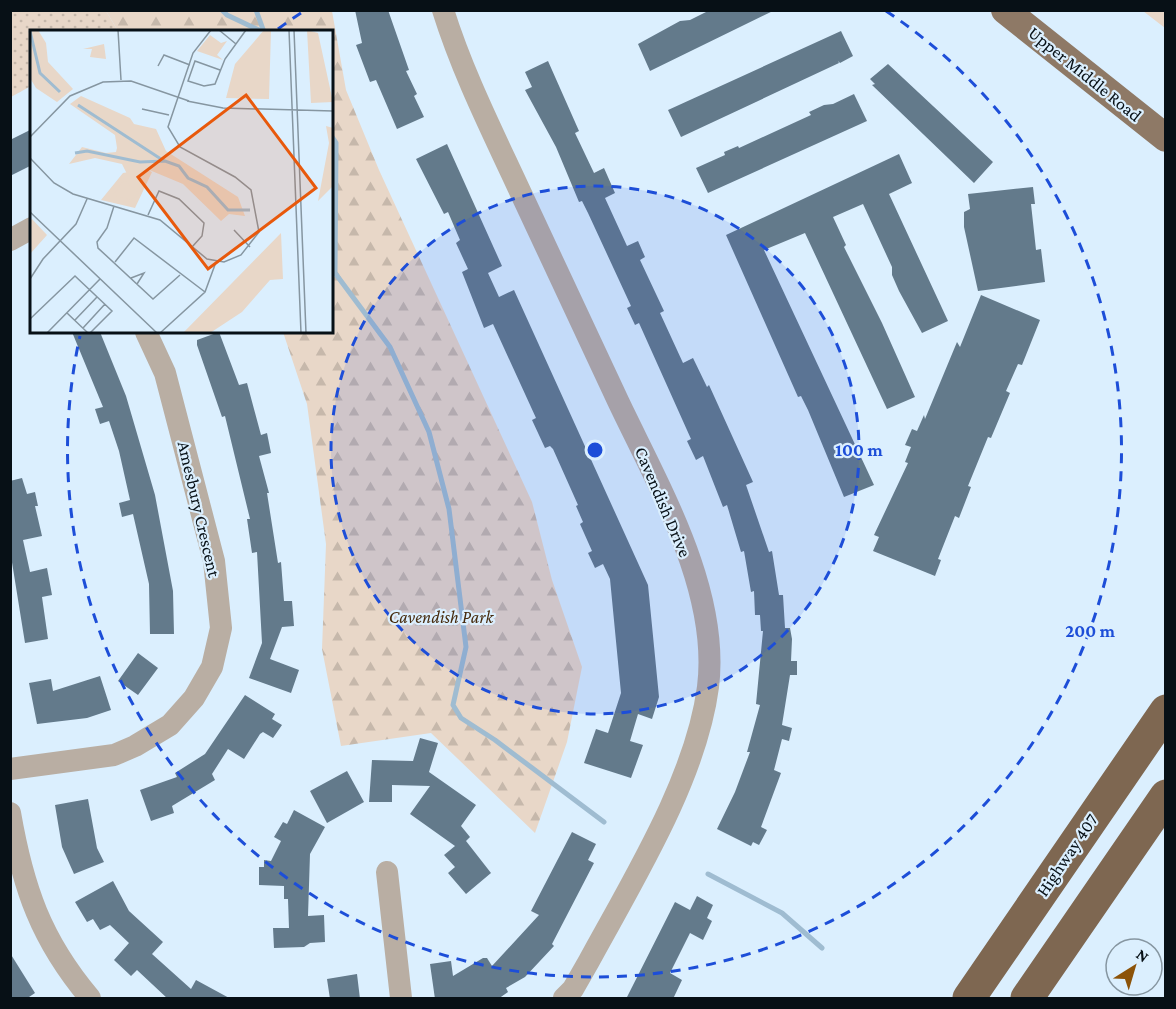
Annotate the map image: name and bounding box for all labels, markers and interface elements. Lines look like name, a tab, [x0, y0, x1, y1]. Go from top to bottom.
street label: Upper Middle Road	[1025, 22, 1146, 126]
inset map	[30, 30, 333, 333]
street label: Amesbury Crescent	[174, 439, 225, 580]
centre of rings	[585, 440, 605, 460]
text: 100 m	[835, 440, 883, 460]
street label: Cavendish Drive	[631, 444, 695, 560]
park label: Cavendish Park	[389, 607, 494, 627]
text: 200 m	[1065, 621, 1116, 641]
street label: Highway 407	[1032, 810, 1102, 900]
north arrow	[1104, 937, 1164, 997]
text: N	[1133, 945, 1152, 966]

